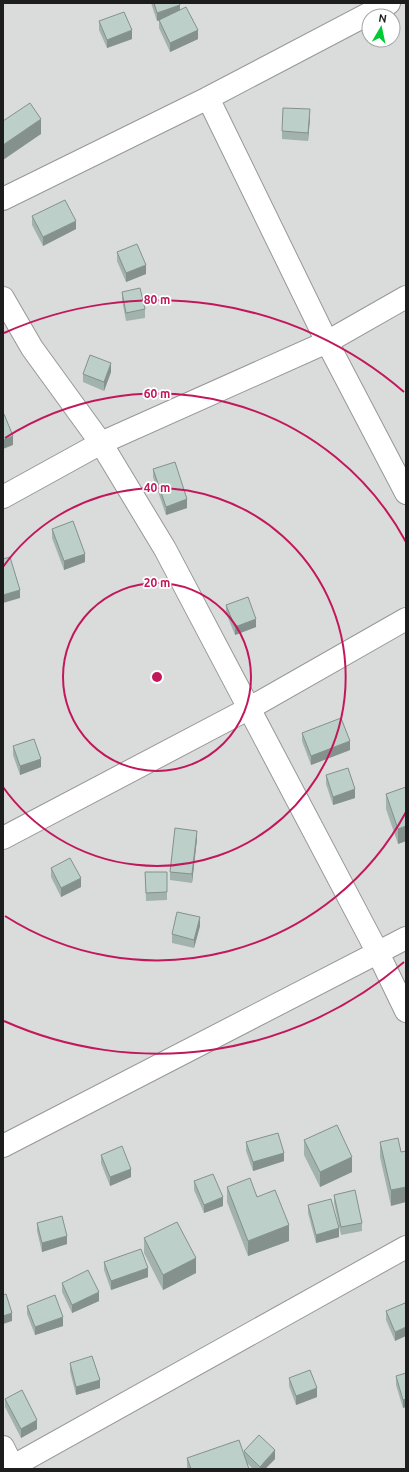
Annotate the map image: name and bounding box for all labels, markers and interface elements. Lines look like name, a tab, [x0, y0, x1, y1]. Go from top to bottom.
north arrow	[361, 8, 401, 48]
text: N	[378, 12, 388, 25]
text: 80 m	[144, 293, 170, 306]
text: 60 m	[144, 387, 170, 400]
text: 40 m	[144, 481, 170, 494]
text: 20 m	[144, 576, 170, 589]
centre of rings	[150, 670, 164, 684]

